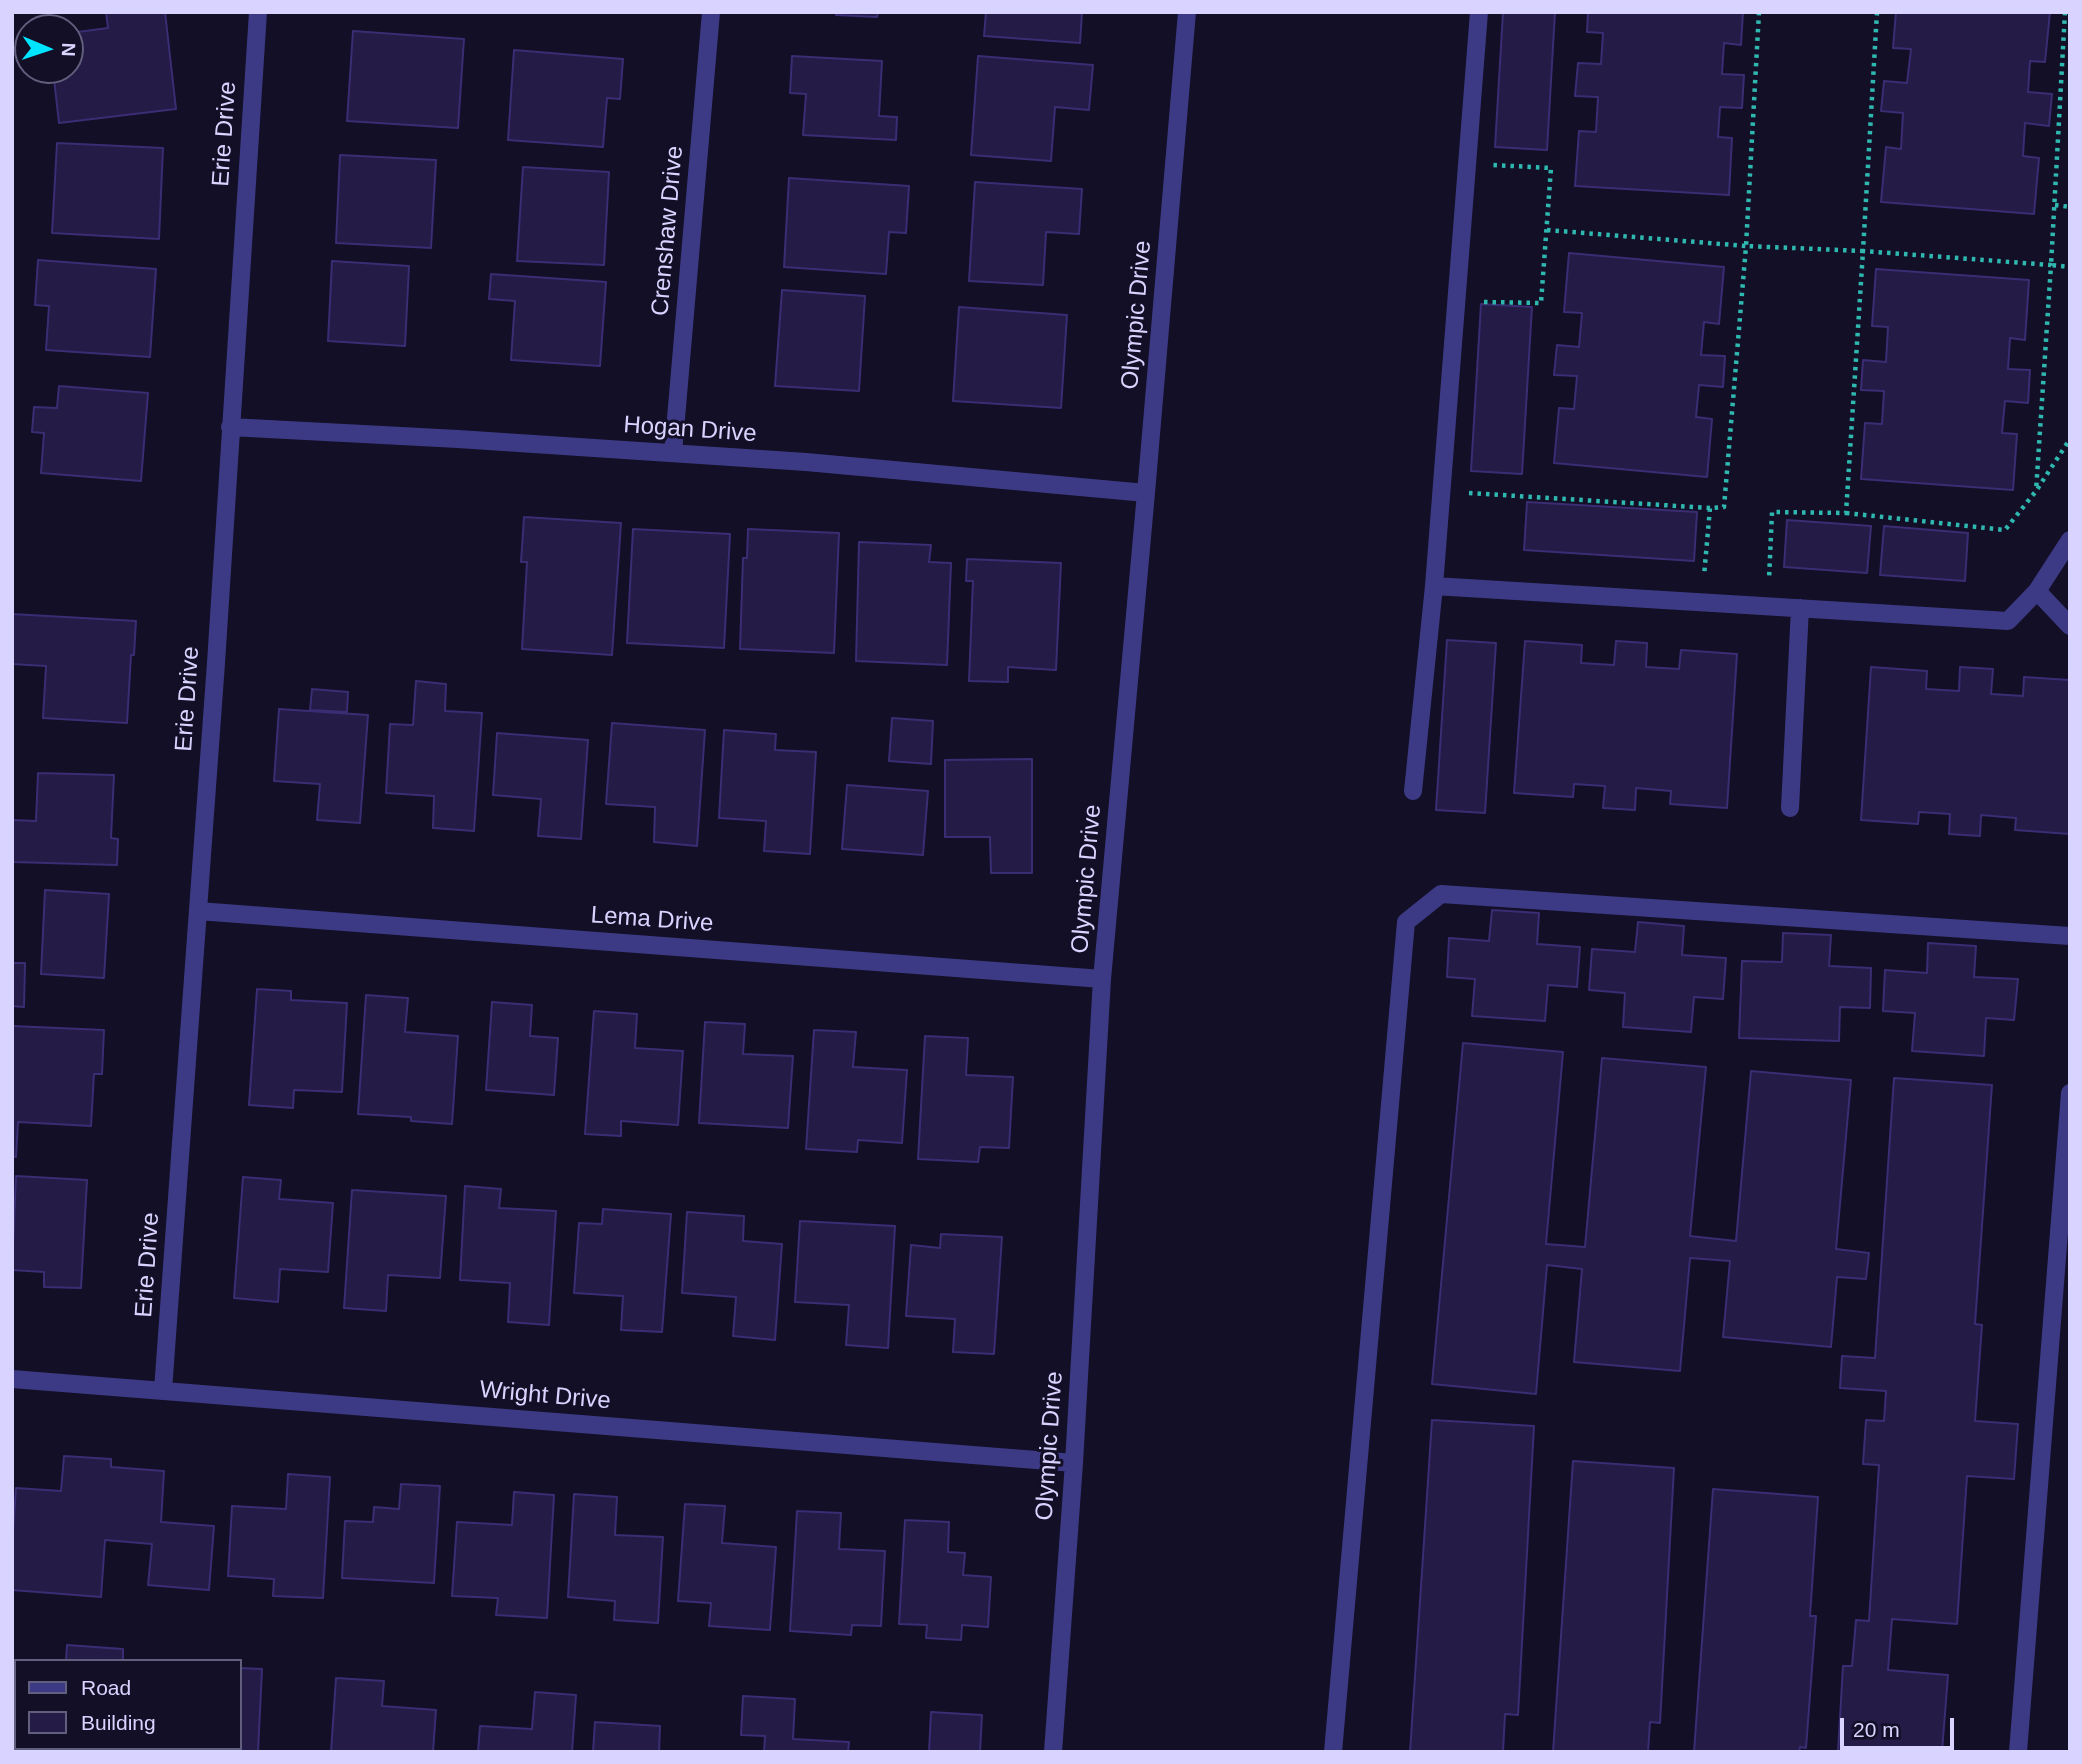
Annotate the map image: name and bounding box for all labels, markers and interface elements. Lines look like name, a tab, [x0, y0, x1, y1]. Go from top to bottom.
north arrow	[14, 14, 84, 84]
text: N	[58, 42, 79, 57]
street label: Erie Drive	[207, 80, 243, 188]
street label: Crenshaw Drive	[646, 145, 690, 317]
street label: Olympic Drive	[1116, 239, 1158, 391]
street label: Hogan Drive	[622, 411, 758, 449]
street label: Erie Drive	[170, 645, 206, 753]
street label: Olympic Drive	[1066, 803, 1108, 955]
street label: Lema Drive	[590, 901, 714, 939]
street label: Erie Drive	[130, 1211, 166, 1319]
street label: Olympic Drive	[1030, 1371, 1070, 1521]
street label: Wright Drive	[478, 1376, 612, 1416]
legend	[14, 1659, 242, 1750]
text: Road	[81, 1676, 131, 1699]
scale bar	[1844, 1704, 1958, 1748]
text: Building	[81, 1711, 156, 1734]
text: 20 m	[1853, 1718, 1900, 1741]

